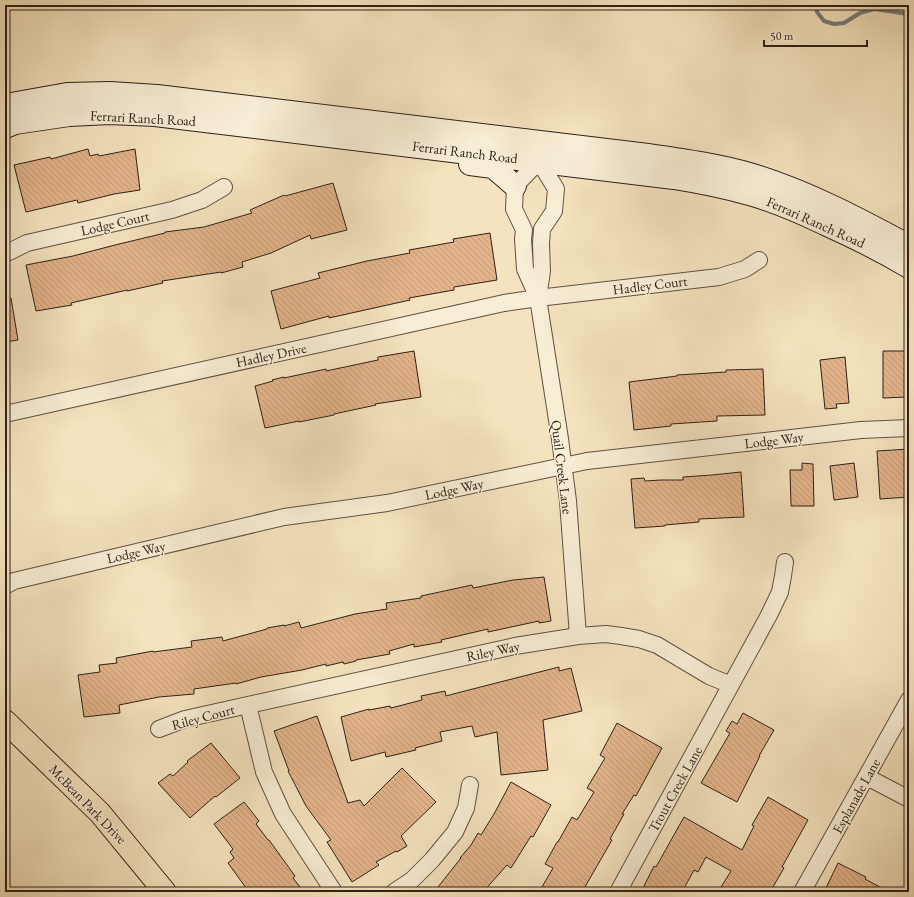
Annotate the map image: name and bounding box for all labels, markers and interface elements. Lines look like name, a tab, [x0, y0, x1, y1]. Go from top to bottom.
scale bar	[764, 22, 867, 48]
text: 50 m	[770, 28, 794, 44]
street label: Ferrari Ranch Road	[90, 106, 197, 130]
street label: Ferrari Ranch Road	[411, 137, 520, 168]
street label: Ferrari Ranch Road	[764, 192, 869, 252]
street label: Lodge Court	[79, 206, 152, 240]
street label: Hadley Court	[612, 271, 689, 299]
street label: Hadley Drive	[234, 339, 308, 371]
street label: Quail Creek Lane	[547, 419, 577, 516]
street label: Lodge Way	[743, 427, 806, 453]
street label: Lodge Way	[423, 474, 486, 504]
street label: Lodge Way	[105, 536, 168, 567]
street label: Riley Way	[465, 636, 522, 665]
street label: Riley Court	[170, 700, 237, 734]
street label: Trout Creek Lane	[644, 742, 706, 835]
street label: Esplanade Lane	[828, 755, 884, 837]
street label: McBean Park Drive	[45, 760, 131, 848]

